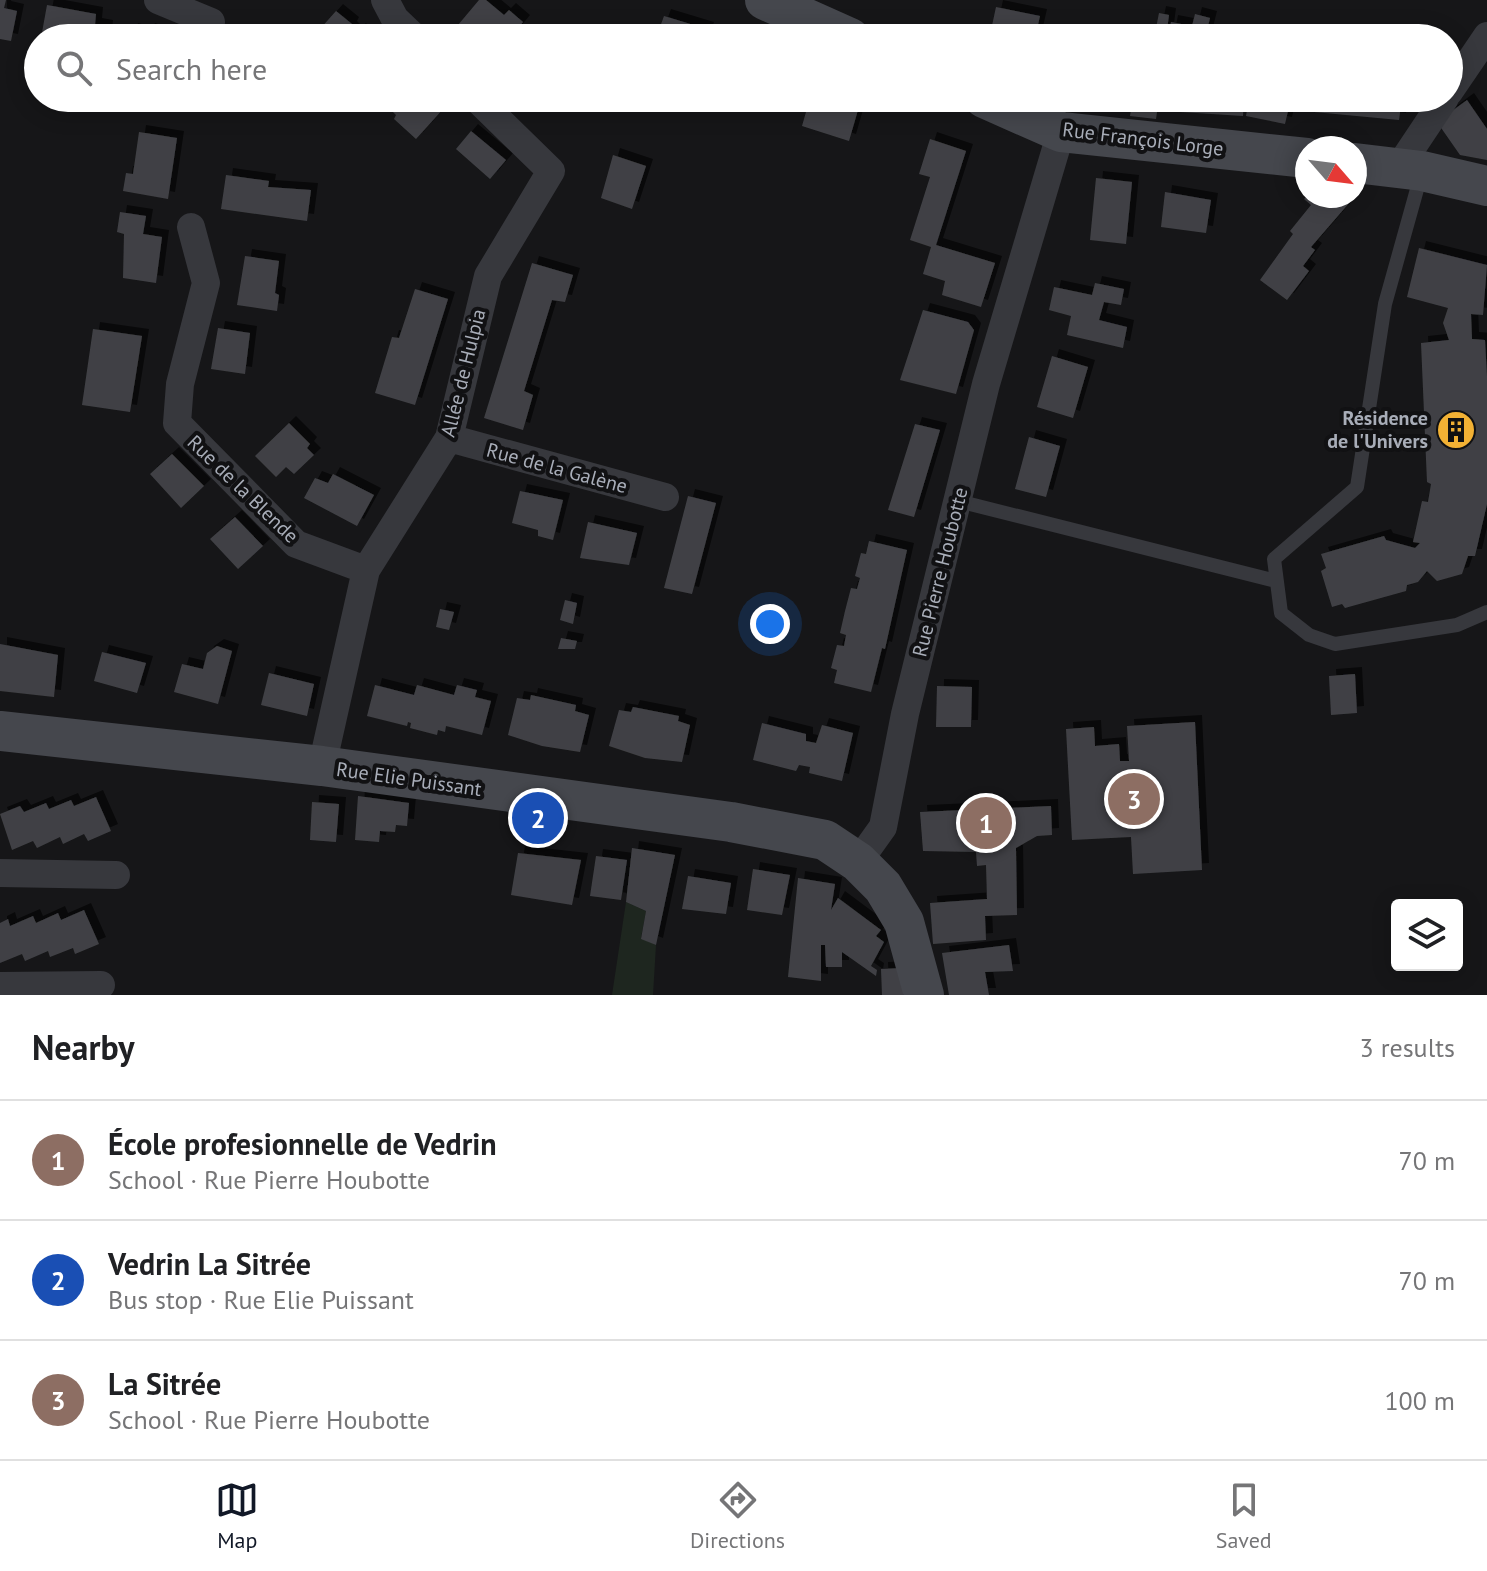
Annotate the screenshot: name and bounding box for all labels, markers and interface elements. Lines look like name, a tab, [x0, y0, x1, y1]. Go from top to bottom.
search box	[24, 24, 1463, 112]
icon: search	[52, 46, 96, 90]
text: Search here	[116, 49, 267, 88]
street label: Rue François Lorge	[1061, 116, 1225, 162]
north arrow	[1295, 136, 1367, 208]
street label: Allée de Hulpia	[435, 306, 491, 440]
place label: Résidence de l'Univers	[1327, 405, 1428, 454]
building icon: Résidence de l'Univers	[1435, 409, 1477, 451]
street label: Rue de la Blende	[182, 429, 304, 549]
street label: Rue de la Galène	[484, 437, 630, 499]
street label: Rue Pierre Houbotte	[906, 485, 974, 659]
your location	[750, 604, 790, 644]
street label: Rue Elie Puissant	[335, 756, 484, 802]
pin: 3	[1108, 769, 1160, 829]
pin: 2	[512, 788, 564, 848]
pin: 1	[960, 793, 1012, 853]
map controls	[1391, 899, 1463, 971]
button: layers	[1391, 899, 1463, 971]
text: Nearby	[32, 1025, 134, 1069]
text: 3 results	[1360, 1031, 1455, 1064]
text: École profesionnelle de Vedrin	[108, 1124, 497, 1163]
text: 1	[51, 1144, 65, 1177]
text: 70 m	[1399, 1144, 1455, 1177]
text: School · Rue Pierre Houbotte	[108, 1163, 430, 1196]
text: Vedrin La Sitrée	[108, 1244, 311, 1283]
text: 2	[51, 1264, 65, 1297]
text: 70 m	[1399, 1264, 1455, 1297]
text: Bus stop · Rue Elie Puissant	[108, 1283, 414, 1316]
text: La Sitrée	[108, 1364, 221, 1403]
text: 3	[51, 1384, 65, 1417]
text: 100 m	[1384, 1384, 1455, 1417]
text: School · Rue Pierre Houbotte	[108, 1403, 430, 1436]
tab: Map	[215, 1478, 259, 1554]
tab: Directions	[690, 1478, 785, 1554]
tab: Saved	[1216, 1478, 1272, 1554]

